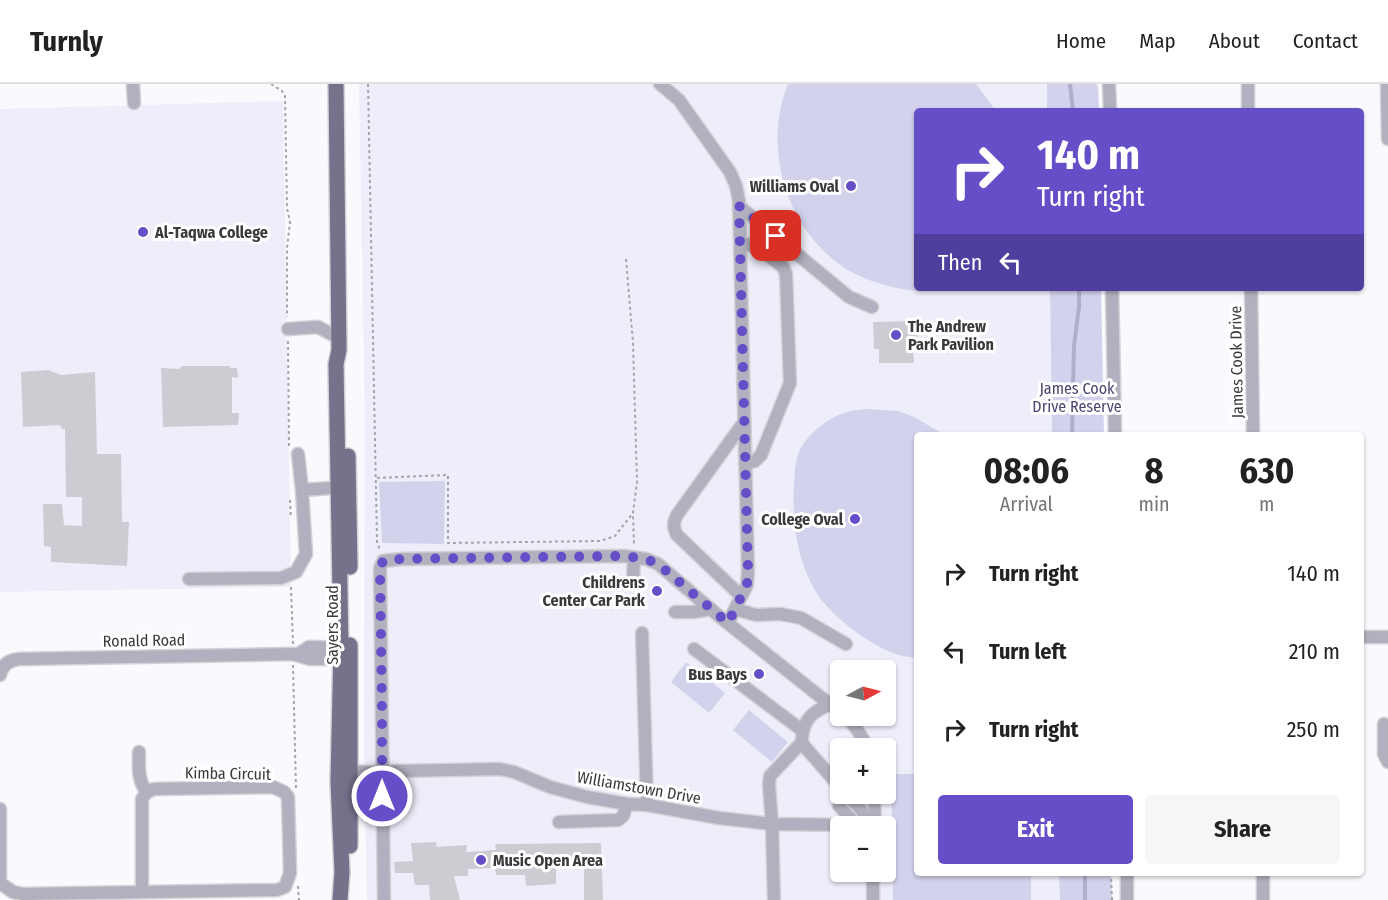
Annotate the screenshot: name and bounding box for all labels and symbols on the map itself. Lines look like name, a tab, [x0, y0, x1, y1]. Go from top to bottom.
place label: Williams Oval	[750, 177, 840, 196]
marker: Williams Oval	[844, 179, 858, 193]
pin	[750, 210, 801, 261]
place label: Al-Taqwa College	[154, 223, 268, 242]
marker: Al-Taqwa College	[136, 225, 150, 239]
street label: James Cook Drive	[1226, 305, 1247, 419]
place label: The Andrew Park Pavilion	[908, 317, 994, 354]
marker: The Andrew Park Pavilion	[889, 328, 903, 342]
park label: James Cook Drive Reserve	[1032, 379, 1122, 416]
place label: College Oval	[761, 510, 844, 529]
marker: College Oval	[848, 512, 862, 526]
place label: Childrens Center Car Park	[543, 573, 646, 610]
marker: Childrens Center Car Park	[650, 584, 664, 598]
street label: Sayers Road	[323, 585, 342, 665]
street label: Ronald Road	[103, 630, 185, 651]
north arrow	[830, 660, 896, 726]
place label: Bus Bays	[688, 665, 747, 684]
marker: Bus Bays	[752, 667, 766, 681]
street label: Kimba Circuit	[185, 763, 272, 784]
position arrow	[350, 764, 414, 828]
street label: Williamstown Drive	[575, 767, 702, 808]
place label: Music Open Area	[493, 851, 603, 870]
marker: Music Open Area	[474, 853, 488, 867]

